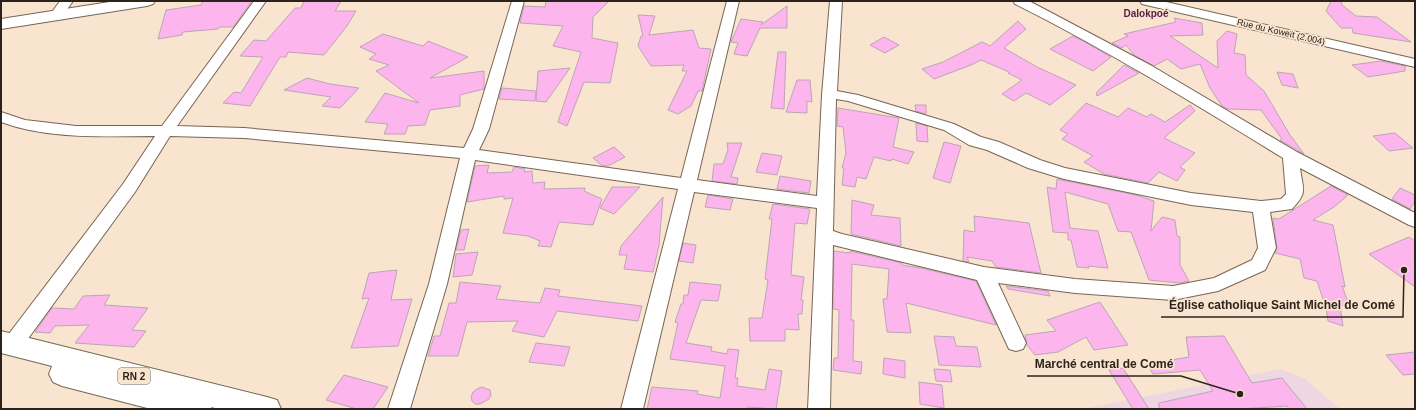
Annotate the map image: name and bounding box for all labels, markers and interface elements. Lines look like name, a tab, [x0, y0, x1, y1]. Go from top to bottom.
district label: Dalokpoé	[1123, 8, 1169, 19]
street label: Rue du Koweït (2.004)	[1236, 17, 1326, 47]
callout: Église catholique Saint Michel de Comé	[1161, 293, 1403, 317]
text: Église catholique Saint Michel de Comé	[1169, 297, 1395, 312]
callout: Marché central de Comé	[1027, 352, 1181, 376]
text: Marché central de Comé	[1035, 357, 1174, 371]
road number: RN 2	[118, 368, 150, 384]

